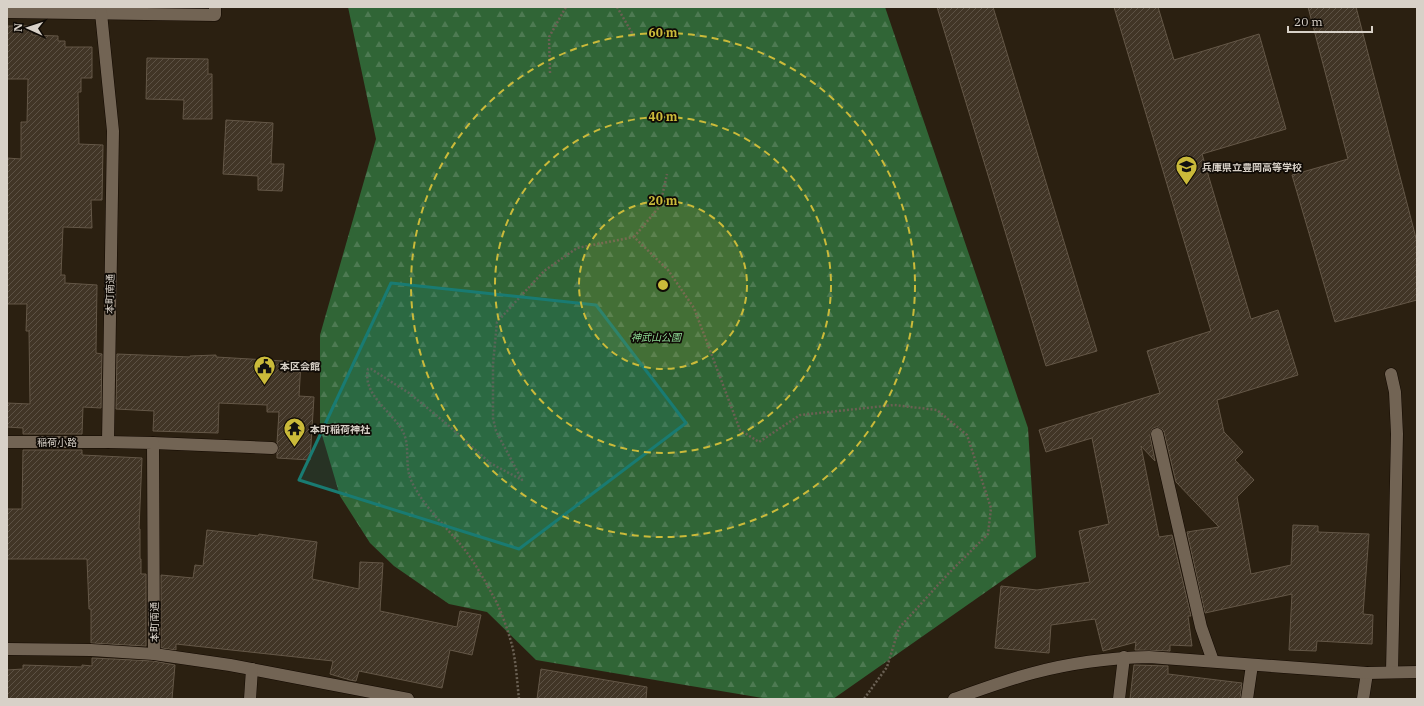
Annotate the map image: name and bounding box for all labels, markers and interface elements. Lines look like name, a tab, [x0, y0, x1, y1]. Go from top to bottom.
north arrow	[8, 8, 48, 48]
scale bar	[1288, 8, 1372, 34]
text: 20 m	[1294, 14, 1323, 29]
text: N	[11, 22, 25, 32]
text: 60 m	[649, 25, 678, 40]
text: 40 m	[649, 109, 678, 124]
school or university icon: 兵庫県立豊岡高等学校	[1173, 154, 1199, 187]
place label: 兵庫県立豊岡高等学校	[1202, 161, 1302, 174]
text: 20 m	[649, 193, 678, 208]
street label: 本町南通	[103, 274, 117, 314]
centre of rings	[656, 278, 670, 292]
park label: 神武山公園	[631, 331, 683, 344]
public building icon: 本区会館	[251, 353, 277, 386]
place label: 本区会館	[279, 360, 320, 373]
temple icon: 本町稲荷神社	[281, 416, 307, 449]
place label: 本町稲荷神社	[309, 423, 371, 436]
street label: 稲荷小路	[37, 436, 77, 449]
street label: 本町南通	[148, 602, 161, 642]

